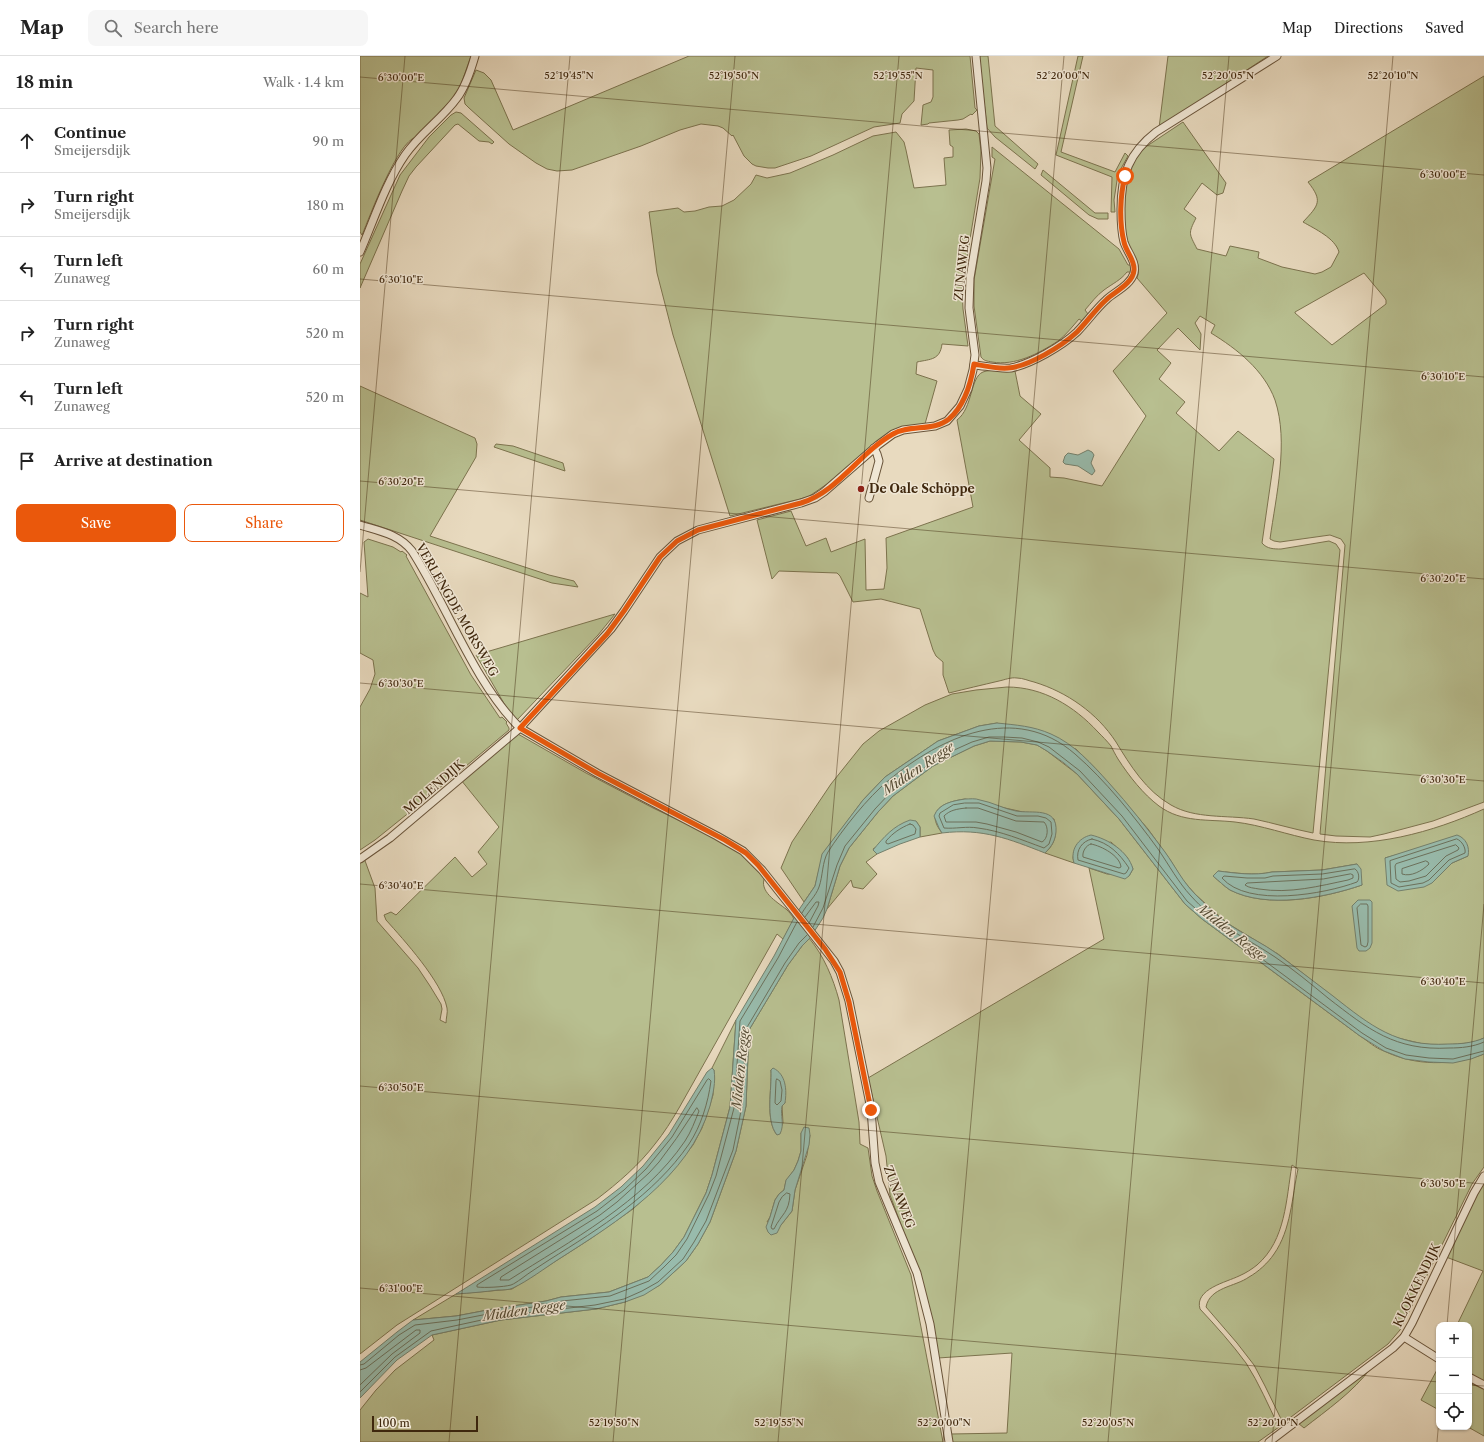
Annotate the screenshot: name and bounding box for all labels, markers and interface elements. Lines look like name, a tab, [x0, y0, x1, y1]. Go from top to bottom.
search box	[88, 10, 368, 46]
text: Map	[20, 16, 64, 39]
icon: search	[102, 17, 124, 39]
text: Search here	[134, 18, 219, 37]
text: Map	[1282, 19, 1312, 37]
text: Directions	[1334, 19, 1403, 37]
text: Saved	[1425, 19, 1464, 37]
text: 52°19'45"N	[544, 69, 594, 82]
text: 52°19'50"N	[709, 69, 759, 82]
text: 52°19'55"N	[873, 69, 923, 82]
text: 52°20'00"N	[1036, 69, 1090, 82]
text: 52°20'05"N	[1202, 69, 1254, 82]
text: 52°20'10"N	[1367, 69, 1419, 82]
text: 6°30'00"E	[378, 71, 424, 84]
text: 18 min	[16, 72, 73, 92]
text: Walk · 1.4 km	[263, 74, 344, 90]
text: Continue	[54, 123, 126, 142]
icon: ahead	[16, 130, 38, 152]
text: 90 m	[313, 133, 344, 149]
text: Smeijersdijk	[54, 142, 130, 158]
route start	[1116, 167, 1134, 185]
text: 6°30'00"E	[1420, 168, 1466, 181]
text: Turn right	[54, 187, 134, 206]
icon: right	[16, 194, 38, 216]
text: 180 m	[307, 197, 344, 213]
text: Smeijersdijk	[54, 206, 130, 222]
street label: ZUNAWEG	[951, 234, 972, 302]
text: Turn left	[54, 251, 123, 270]
icon: left	[16, 258, 38, 280]
text: 60 m	[313, 261, 344, 277]
text: Zunaweg	[54, 270, 110, 286]
text: 6°30'10"E	[379, 273, 423, 286]
text: Turn right	[54, 315, 134, 334]
icon: right	[16, 322, 38, 344]
text: 520 m	[306, 325, 344, 341]
text: Zunaweg	[54, 334, 110, 350]
text: 6°30'10"E	[1421, 370, 1465, 383]
text: Turn left	[54, 379, 123, 398]
icon: left	[16, 386, 38, 408]
text: 520 m	[306, 389, 344, 405]
text: Zunaweg	[54, 398, 110, 414]
icon: arrive	[16, 450, 38, 472]
text: Arrive at destination	[54, 451, 213, 470]
text: 6°30'20"E	[378, 475, 424, 488]
place label: De Oale Schöppe	[869, 481, 975, 496]
marker: De Oale Schöppe	[856, 484, 866, 494]
button: Save	[16, 504, 176, 542]
button: Share	[184, 504, 344, 542]
street label: VERLENGDE MORSWEG	[413, 540, 502, 679]
text: 6°30'20"E	[1420, 572, 1466, 585]
text: 6°30'30"E	[378, 677, 424, 690]
water label: Midden Regge	[877, 738, 958, 799]
street label: MOLENDIJK	[400, 756, 468, 817]
text: 6°30'30"E	[1420, 773, 1466, 786]
text: 6°30'40"E	[378, 879, 424, 892]
water label: Midden Regge	[1193, 899, 1270, 964]
text: 6°30'40"E	[1420, 975, 1466, 988]
water label: Midden Regge	[727, 1025, 752, 1112]
text: 6°30'50"E	[378, 1081, 424, 1094]
route end	[862, 1101, 880, 1119]
street label: ZUNAWEG	[881, 1163, 918, 1231]
text: 6°30'50"E	[1420, 1177, 1466, 1190]
street label: KLOKKENDIJK	[1390, 1240, 1444, 1329]
text: 6°31'00"E	[379, 1282, 423, 1295]
water label: Midden Regge	[480, 1296, 567, 1324]
map controls	[1436, 1322, 1472, 1430]
button: +	[1436, 1322, 1472, 1358]
button: −	[1436, 1358, 1472, 1394]
button: locate	[1436, 1394, 1472, 1430]
scale bar	[372, 1414, 478, 1433]
text: 100 m	[378, 1416, 410, 1430]
text: 52°19'50"N	[589, 1416, 639, 1429]
text: 52°19'55"N	[754, 1416, 804, 1429]
text: 52°20'00"N	[917, 1416, 971, 1429]
text: 52°20'05"N	[1082, 1416, 1134, 1429]
text: 52°20'10"N	[1247, 1416, 1299, 1429]

